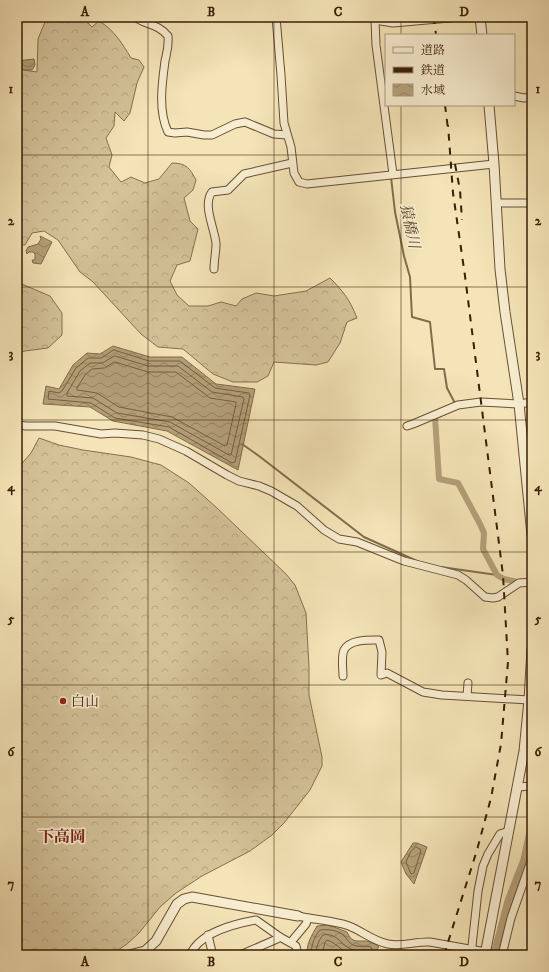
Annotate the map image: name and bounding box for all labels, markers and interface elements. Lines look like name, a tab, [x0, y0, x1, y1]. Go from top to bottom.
text: A	[80, 4, 90, 20]
text: B	[207, 4, 215, 20]
text: C	[334, 4, 343, 20]
text: D	[459, 4, 469, 20]
legend	[385, 34, 515, 106]
text: 道路	[421, 43, 445, 58]
text: 鉄道	[420, 63, 445, 78]
text: 1	[9, 81, 14, 97]
text: 1	[536, 81, 541, 97]
text: 水域	[421, 83, 445, 98]
water label: 猿橋川	[396, 202, 424, 252]
text: 2	[8, 213, 15, 229]
text: 2	[535, 213, 542, 229]
text: 3	[9, 346, 14, 362]
text: 3	[536, 346, 541, 362]
text: 4	[6, 479, 15, 496]
text: 4	[533, 479, 542, 496]
text: 5	[7, 611, 15, 627]
text: 5	[534, 611, 542, 627]
place label: 白山	[71, 693, 99, 711]
marker: 白山	[58, 696, 68, 706]
text: 6	[8, 744, 16, 760]
text: 6	[535, 744, 543, 760]
district label: 下高岡	[38, 827, 86, 847]
text: 7	[8, 876, 15, 892]
text: 7	[535, 876, 542, 892]
text: A	[80, 954, 90, 970]
text: B	[207, 954, 215, 970]
text: C	[334, 954, 343, 970]
text: D	[459, 954, 469, 970]

